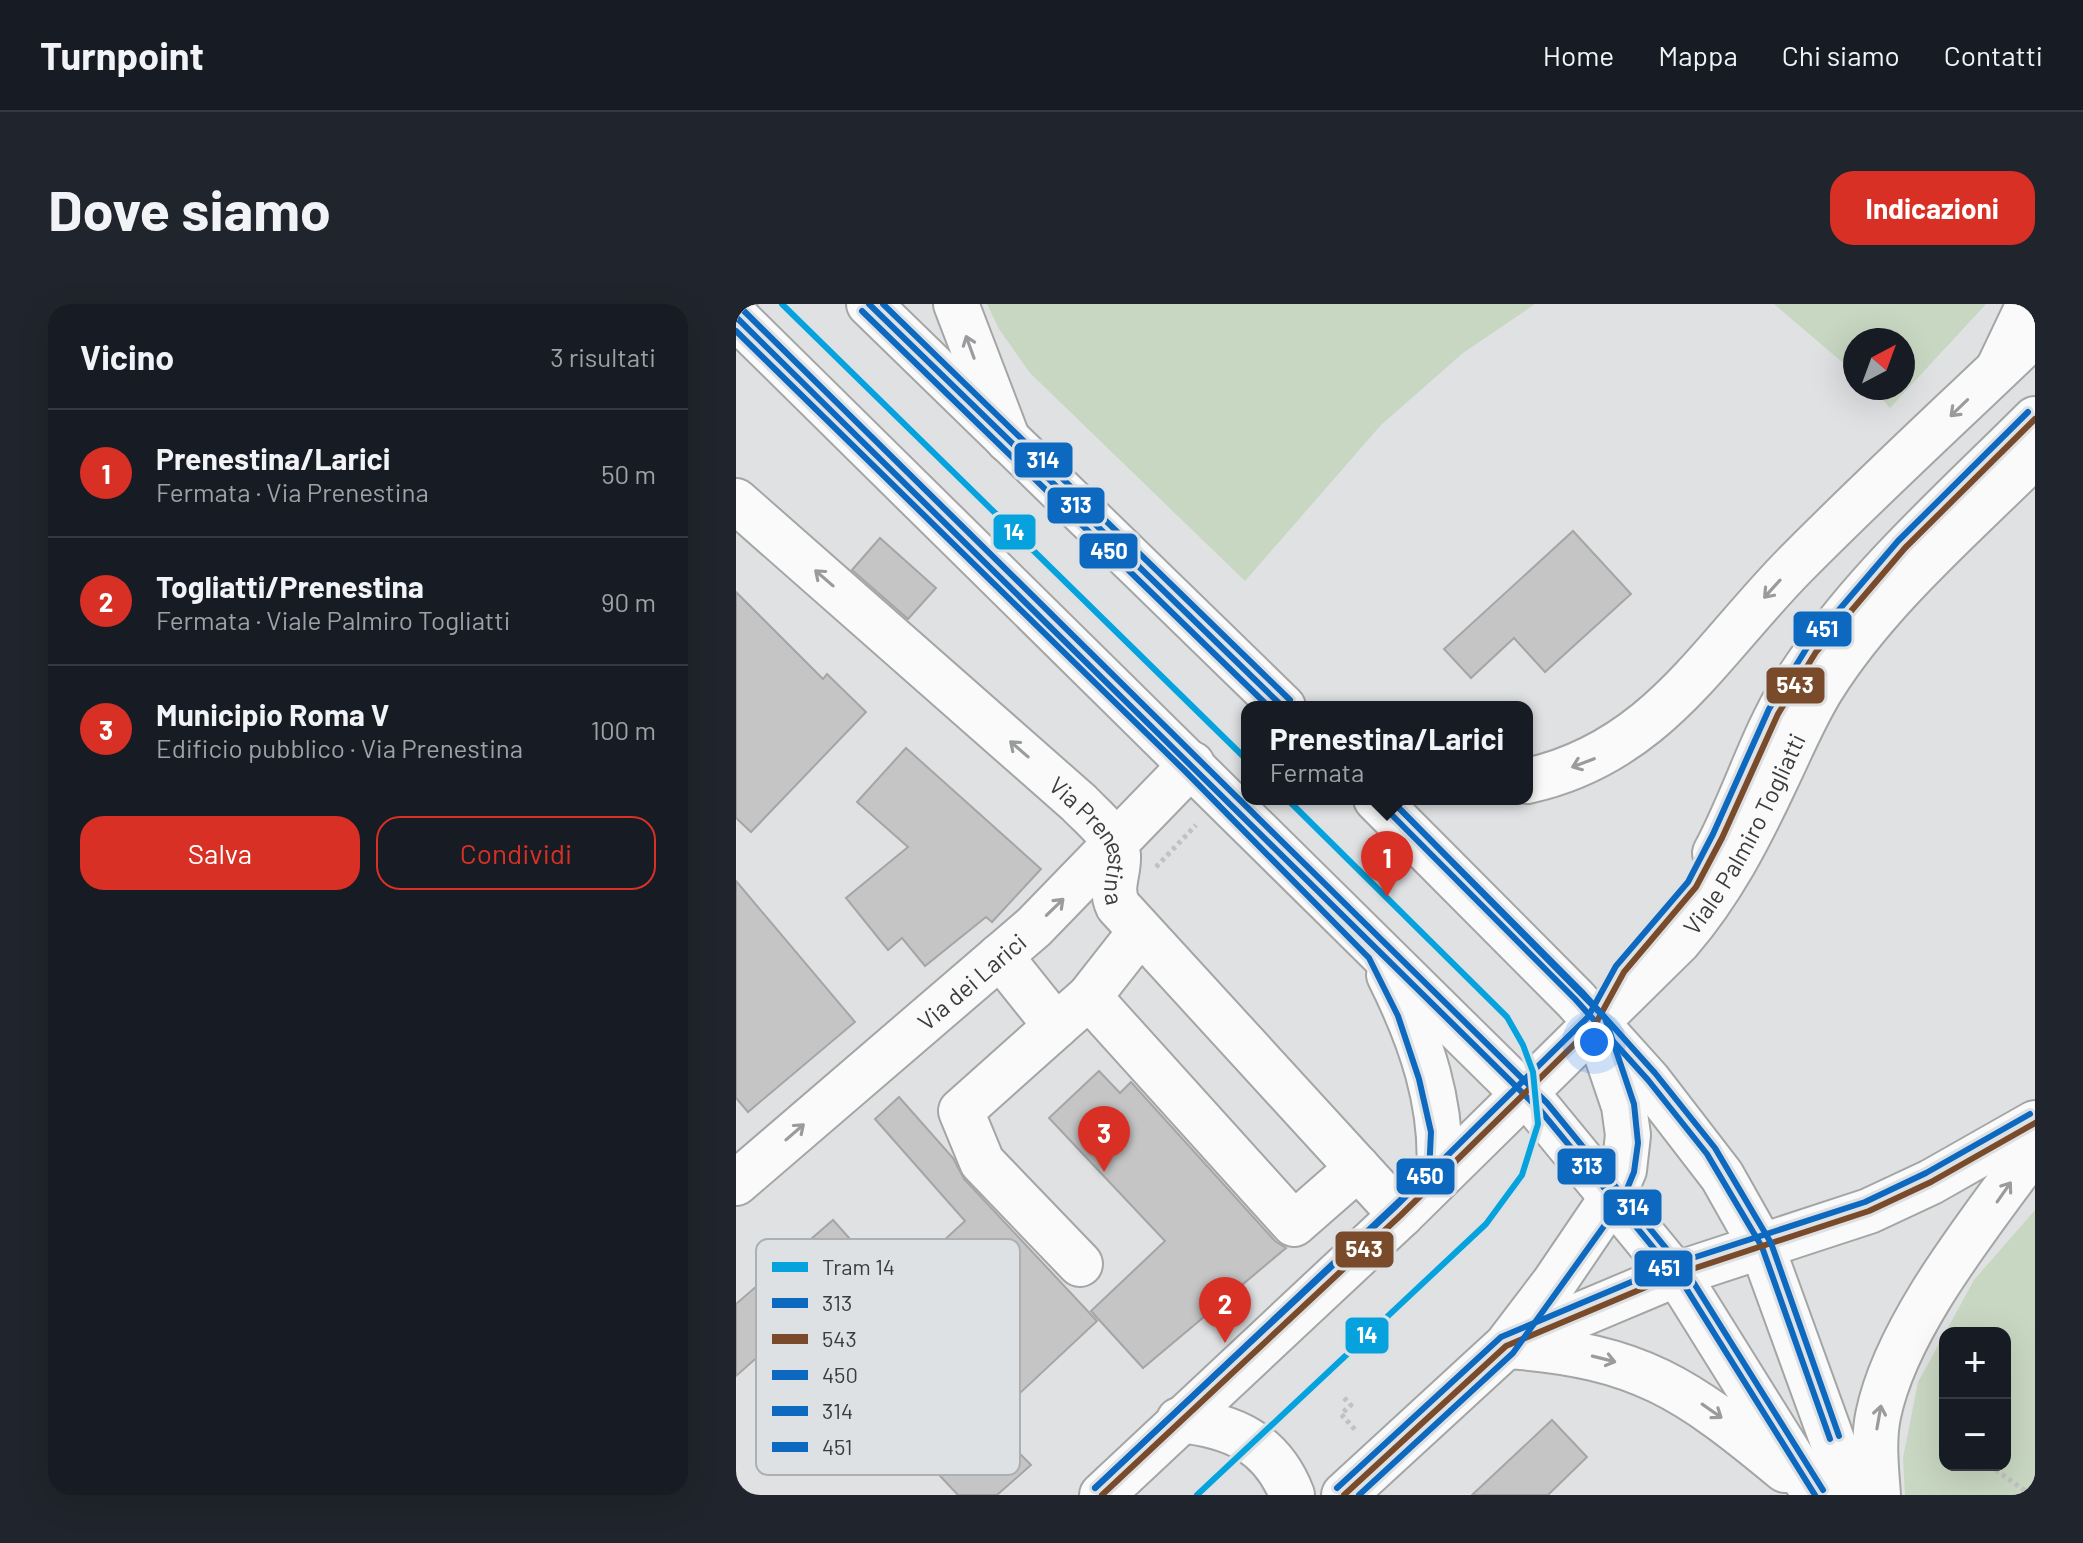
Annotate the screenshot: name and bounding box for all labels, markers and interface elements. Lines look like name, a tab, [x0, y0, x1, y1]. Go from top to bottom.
text: Turnpoint	[40, 32, 204, 78]
text: Home	[1543, 38, 1614, 72]
text: Mappa	[1658, 38, 1738, 72]
text: Chi siamo	[1782, 38, 1900, 72]
text: Contatti	[1944, 38, 2043, 72]
button: Indicazioni	[1830, 171, 2035, 245]
text: Dove siamo	[48, 175, 331, 242]
north arrow	[1843, 328, 1915, 400]
one-way arrow	[962, 335, 976, 359]
text: Vicino	[80, 336, 174, 377]
text: 3 risultati	[550, 341, 656, 372]
one-way arrow	[1949, 398, 1969, 416]
text: Prenestina/Larici	[156, 440, 390, 476]
line badge: 314	[1013, 441, 1074, 479]
text: 314	[1027, 446, 1059, 472]
text: 1	[101, 458, 111, 489]
text: 50 m	[601, 458, 656, 489]
text: Fermata · Via Prenestina	[156, 476, 429, 507]
line badge: 313	[1046, 486, 1106, 525]
text: 313	[1060, 491, 1092, 517]
line badge: 14	[992, 513, 1037, 551]
text: 14	[1003, 518, 1025, 544]
line badge: 450	[1078, 532, 1139, 570]
text: 450	[1090, 537, 1128, 563]
text: Togliatti/Prenestina	[156, 568, 424, 604]
one-way arrow	[814, 569, 834, 587]
one-way arrow	[1764, 579, 1782, 599]
text: 2	[99, 586, 113, 617]
text: 90 m	[601, 586, 656, 617]
text: Fermata · Viale Palmiro Togliatti	[156, 604, 510, 635]
line badge: 451	[1792, 610, 1853, 648]
text: 451	[1806, 615, 1838, 641]
line badge: 543	[1765, 666, 1826, 705]
text: 543	[1776, 671, 1814, 697]
text: Municipio Roma V	[156, 696, 390, 732]
popup	[1241, 701, 1533, 805]
text: 3	[99, 714, 113, 745]
text: 100 m	[591, 714, 656, 745]
text: Prenestina/Larici	[1270, 720, 1504, 756]
street label: Viale Palmiro Togliatti	[1676, 728, 1810, 940]
text: Edificio pubblico · Via Prenestina	[156, 732, 523, 763]
one-way arrow	[1010, 740, 1030, 758]
text: Fermata	[1270, 756, 1364, 787]
one-way arrow	[1571, 757, 1596, 771]
street label: Via Prenestina	[1044, 770, 1133, 908]
button: Salva	[80, 816, 360, 890]
button: Condividi	[376, 816, 656, 890]
pin: 1	[1361, 831, 1413, 897]
one-way arrow	[1045, 898, 1064, 917]
street label: Via dei Larici	[911, 926, 1031, 1036]
your location	[1574, 1022, 1614, 1062]
pin: 3	[1078, 1106, 1130, 1172]
one-way arrow	[784, 1123, 805, 1141]
line badge: 313	[1556, 1147, 1617, 1186]
text: 313	[1571, 1152, 1603, 1178]
line badge: 450	[1395, 1157, 1456, 1196]
text: 450	[1406, 1162, 1444, 1188]
one-way arrow	[1996, 1181, 2012, 1203]
line badge: 314	[1602, 1188, 1663, 1227]
text: 314	[1617, 1193, 1649, 1219]
line badge: 543	[1334, 1230, 1395, 1269]
text: 543	[1345, 1235, 1383, 1261]
legend	[756, 1239, 1020, 1475]
line badge: 451	[1633, 1249, 1694, 1288]
text: Tram 14	[822, 1253, 895, 1279]
text: 451	[1648, 1254, 1680, 1280]
pin: 2	[1199, 1277, 1251, 1343]
text: 313	[822, 1289, 852, 1315]
line badge: 14	[1344, 1316, 1390, 1355]
text: 14	[1356, 1321, 1378, 1347]
text: 543	[822, 1325, 857, 1351]
map controls	[1939, 1327, 2011, 1471]
button: +	[1939, 1327, 2011, 1399]
one-way arrow	[1590, 1352, 1616, 1367]
text: 450	[822, 1361, 858, 1387]
text: 314	[822, 1397, 853, 1423]
button: −	[1939, 1399, 2011, 1471]
one-way arrow	[1700, 1403, 1722, 1419]
one-way arrow	[1872, 1405, 1887, 1431]
text: 451	[822, 1433, 853, 1459]

